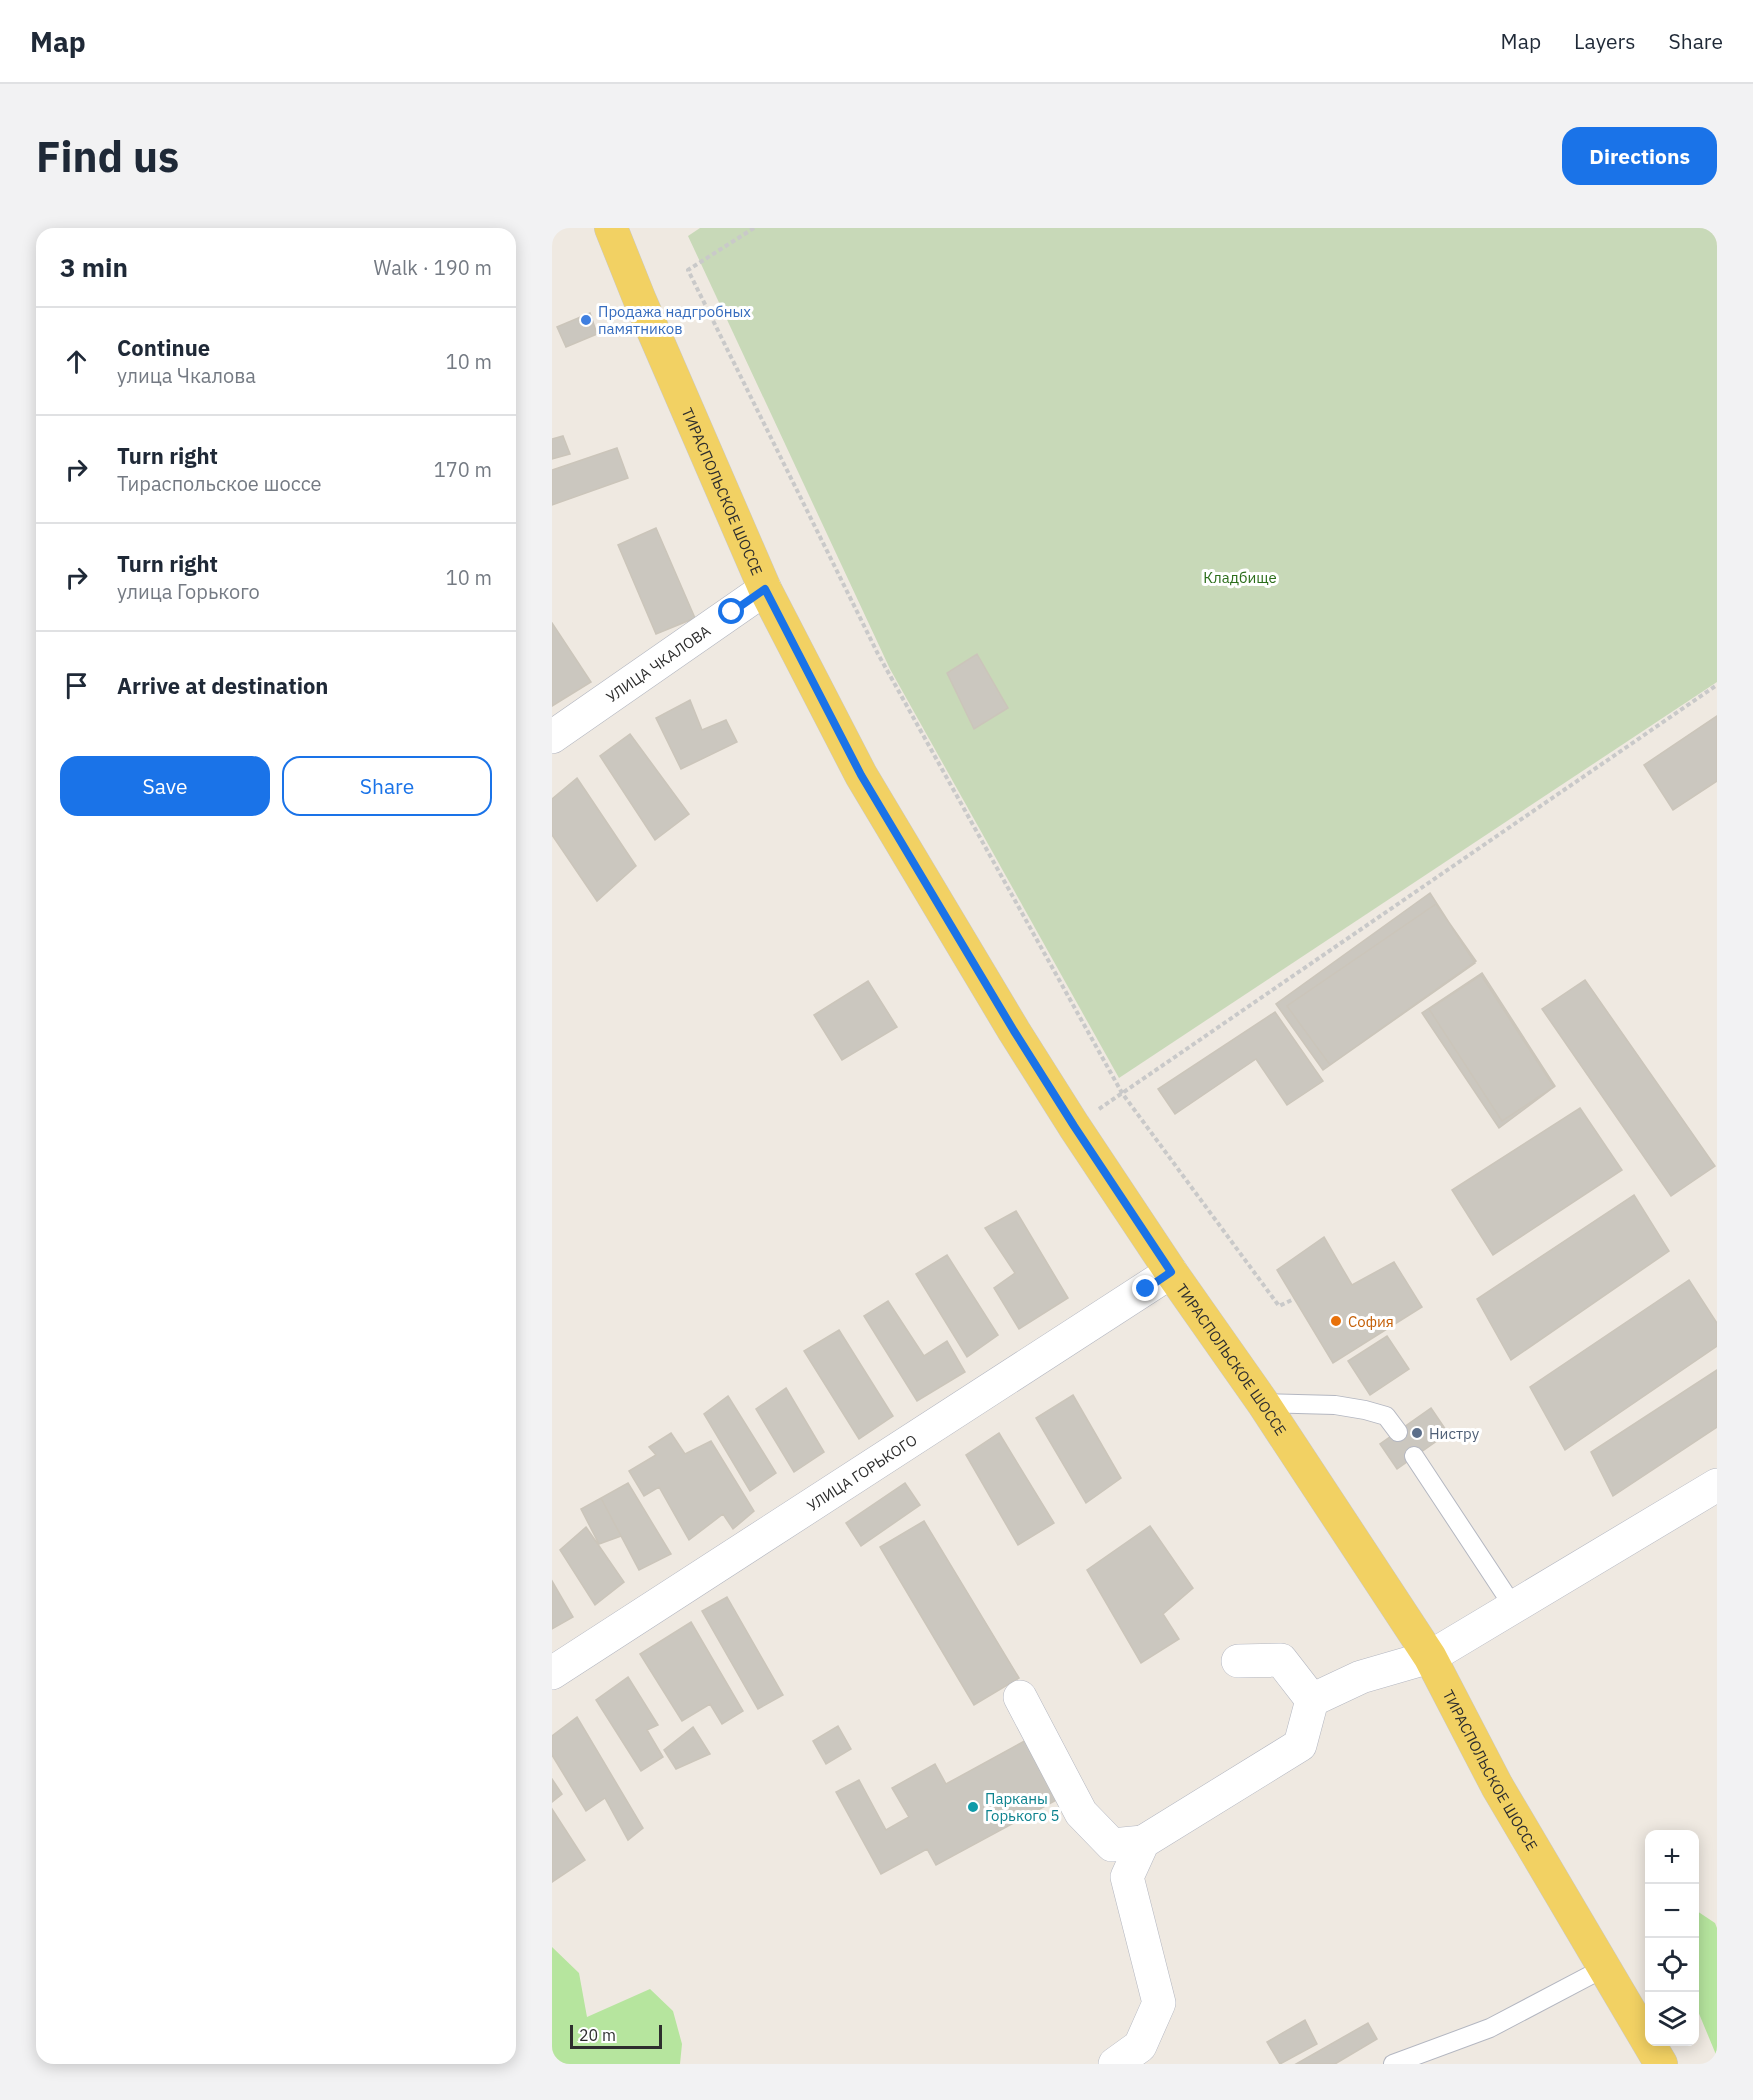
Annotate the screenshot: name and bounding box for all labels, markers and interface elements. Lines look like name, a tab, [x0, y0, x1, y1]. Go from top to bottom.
text: Map	[30, 23, 86, 60]
text: Map	[1501, 27, 1541, 55]
text: Layers	[1574, 27, 1636, 55]
text: Share	[1669, 27, 1723, 55]
button: Directions	[1562, 127, 1717, 185]
text: Find us	[36, 129, 179, 184]
text: 3 min	[60, 250, 128, 284]
text: Walk · 190 m	[374, 254, 492, 281]
place label: Продажа надгробных памятников	[598, 302, 751, 338]
marker: Продажа надгробных памятников	[579, 313, 593, 327]
text: Continue	[117, 333, 210, 362]
icon: ahead	[60, 345, 93, 378]
text: 10 m	[446, 348, 492, 375]
text: улица Чкалова	[117, 362, 256, 389]
street label: ТИРАСПОЛЬСКОЕ ШОССЕ	[678, 405, 767, 578]
text: Turn right	[117, 441, 218, 470]
icon: right	[60, 453, 93, 486]
text: 170 m	[434, 456, 492, 483]
text: Тираспольское шоссе	[117, 470, 322, 497]
text: Turn right	[117, 549, 218, 578]
icon: right	[60, 561, 93, 594]
text: 10 m	[446, 564, 492, 591]
park label: Кладбище	[1203, 568, 1277, 587]
text: улица Горького	[117, 578, 260, 605]
route start	[718, 598, 744, 624]
street label: УЛИЦА ЧКАЛОВА	[602, 620, 714, 706]
icon: arrive	[60, 669, 93, 702]
text: Arrive at destination	[117, 671, 328, 700]
button: Save	[60, 756, 270, 816]
button: Share	[282, 756, 492, 816]
route end	[1132, 1275, 1158, 1301]
street label: ТИРАСПОЛЬСКОЕ ШОССЕ	[1172, 1280, 1291, 1439]
place label: София	[1348, 1312, 1394, 1331]
marker: София	[1329, 1314, 1343, 1328]
place label: Нистру	[1429, 1424, 1480, 1443]
marker: Нистру	[1410, 1426, 1424, 1440]
street label: УЛИЦА ГОРЬКОГО	[803, 1430, 920, 1515]
street label: ТИРАСПОЛЬСКОЕ ШОССЕ	[1439, 1686, 1542, 1854]
place label: Парканы Горького 5	[985, 1789, 1059, 1825]
marker: Парканы Горького 5	[966, 1800, 980, 1814]
map controls	[1645, 1830, 1699, 2046]
button: +	[1645, 1830, 1699, 1884]
button: −	[1645, 1884, 1699, 1938]
button: locate	[1645, 1938, 1699, 1992]
button: layers	[1645, 1992, 1699, 2046]
scale bar	[570, 2022, 662, 2050]
text: 20 m	[579, 2025, 616, 2045]

